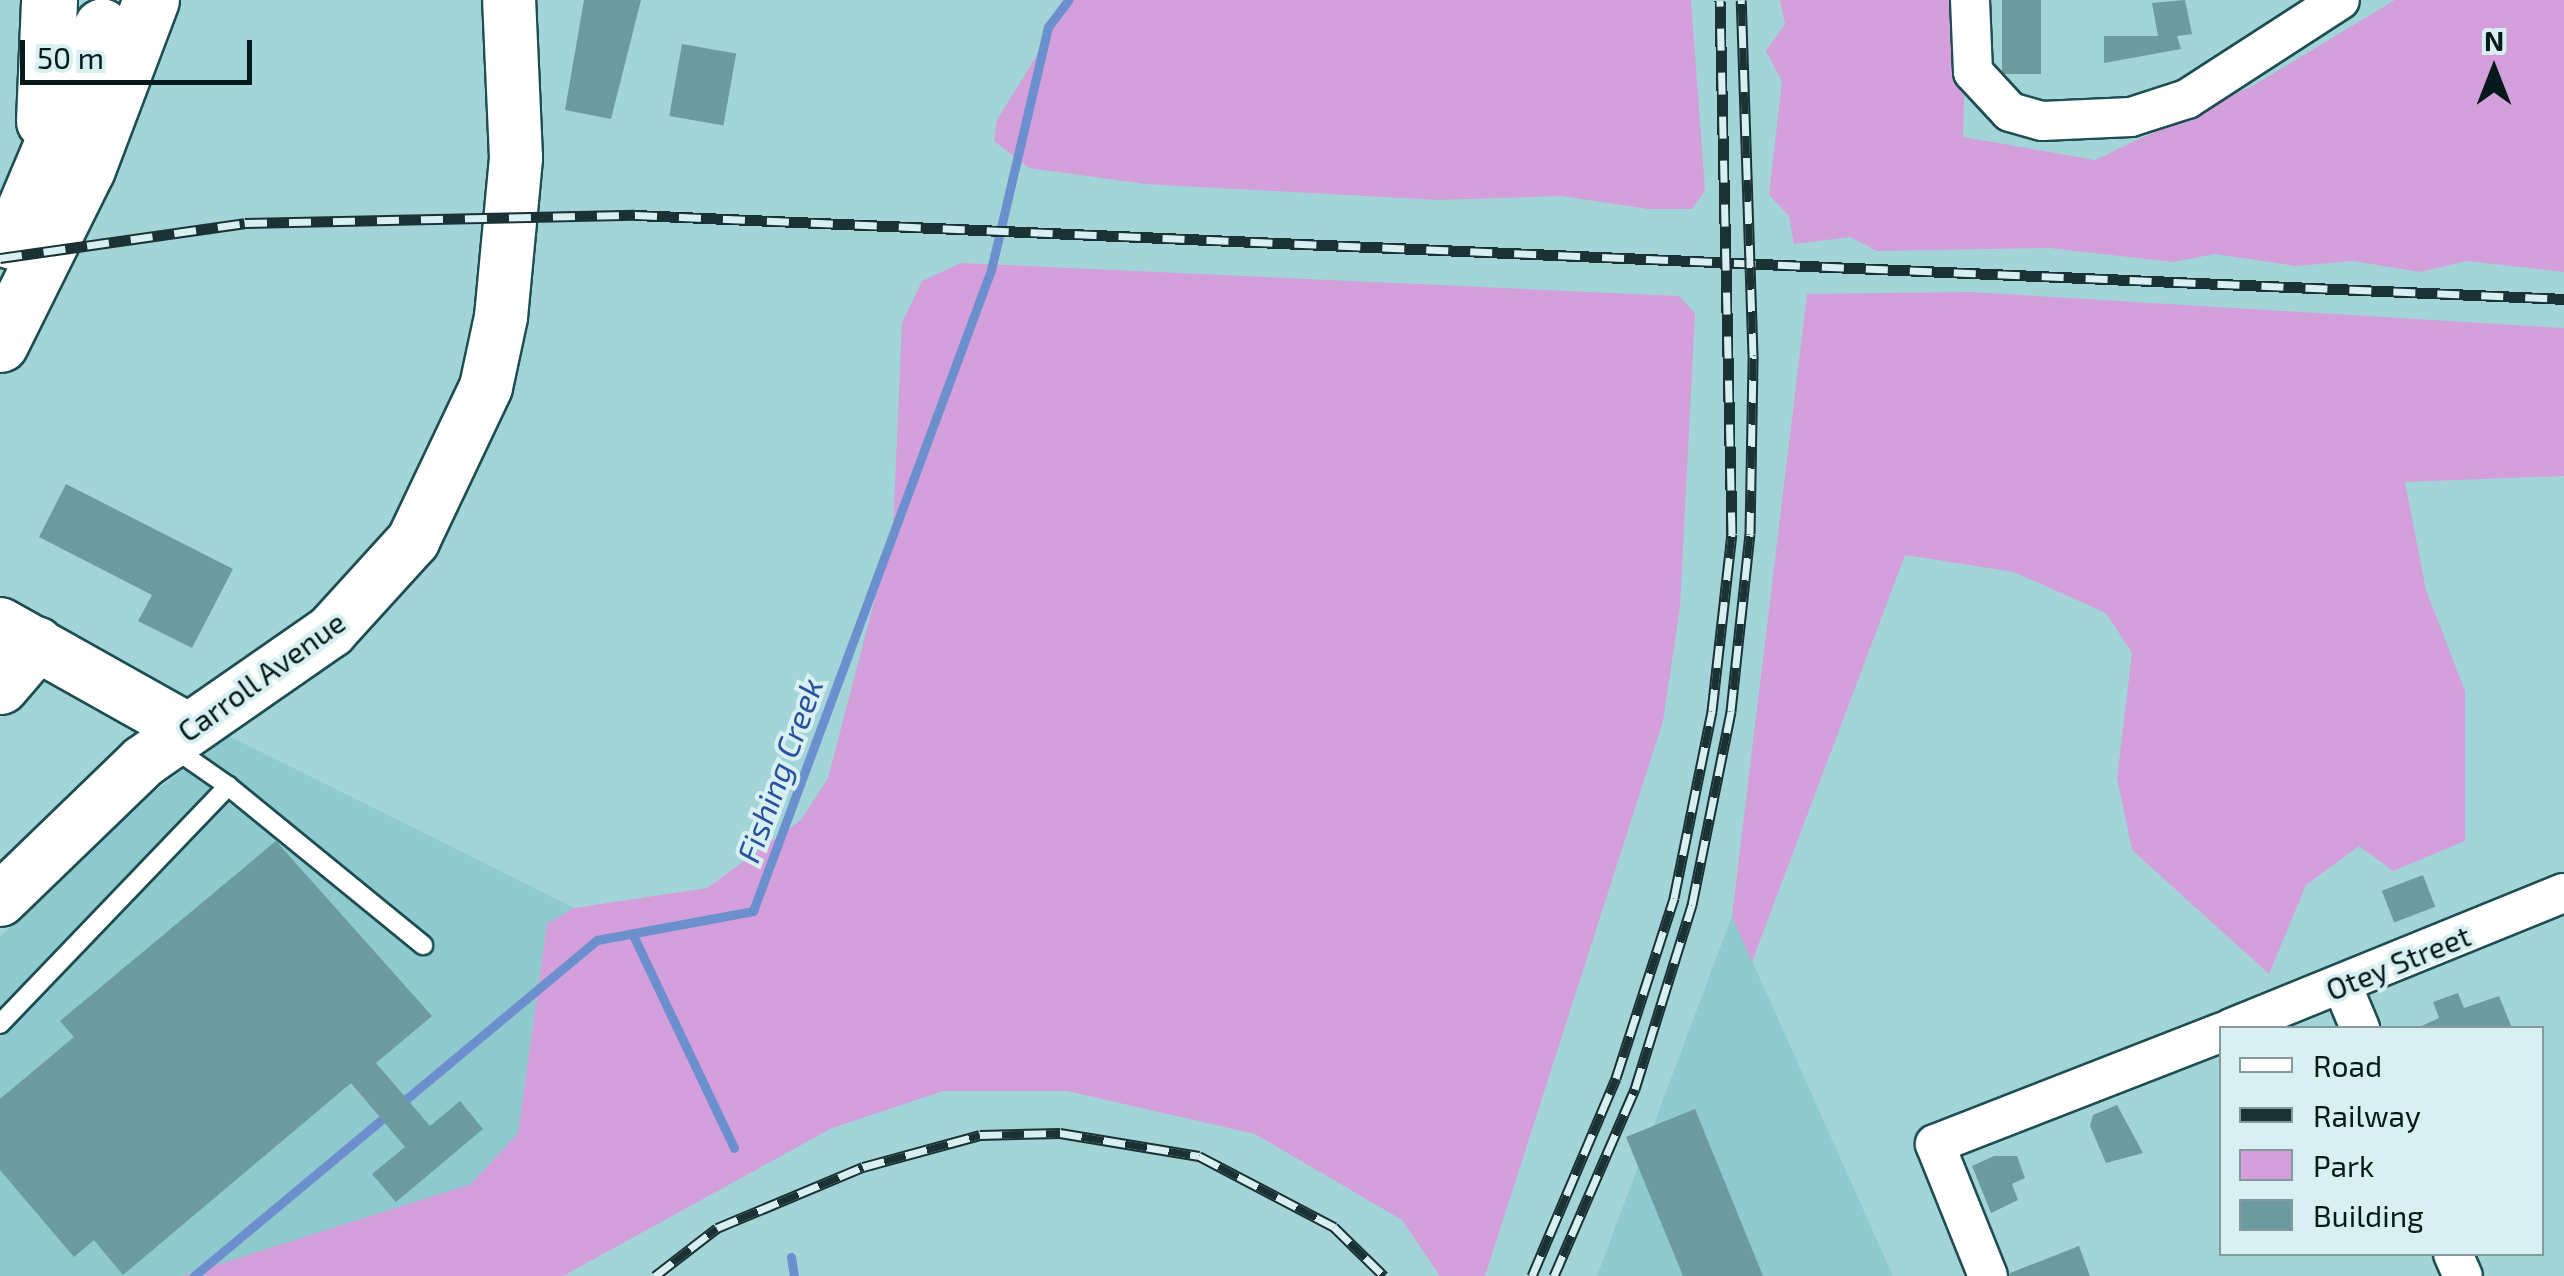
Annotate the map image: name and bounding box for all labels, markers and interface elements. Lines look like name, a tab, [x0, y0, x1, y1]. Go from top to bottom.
scale bar	[25, 20, 258, 82]
north arrow	[2444, 20, 2544, 120]
text: N	[2484, 23, 2504, 57]
text: 50 m	[37, 39, 104, 75]
street label: Carroll Avenue	[170, 603, 352, 749]
water label: Fishing Creek	[728, 673, 830, 867]
street label: Otey Street	[2320, 917, 2476, 1007]
legend	[2219, 1026, 2544, 1256]
text: Road	[2313, 1047, 2382, 1083]
text: Railway	[2313, 1097, 2421, 1133]
text: Park	[2313, 1147, 2374, 1183]
text: Building	[2313, 1197, 2424, 1233]

